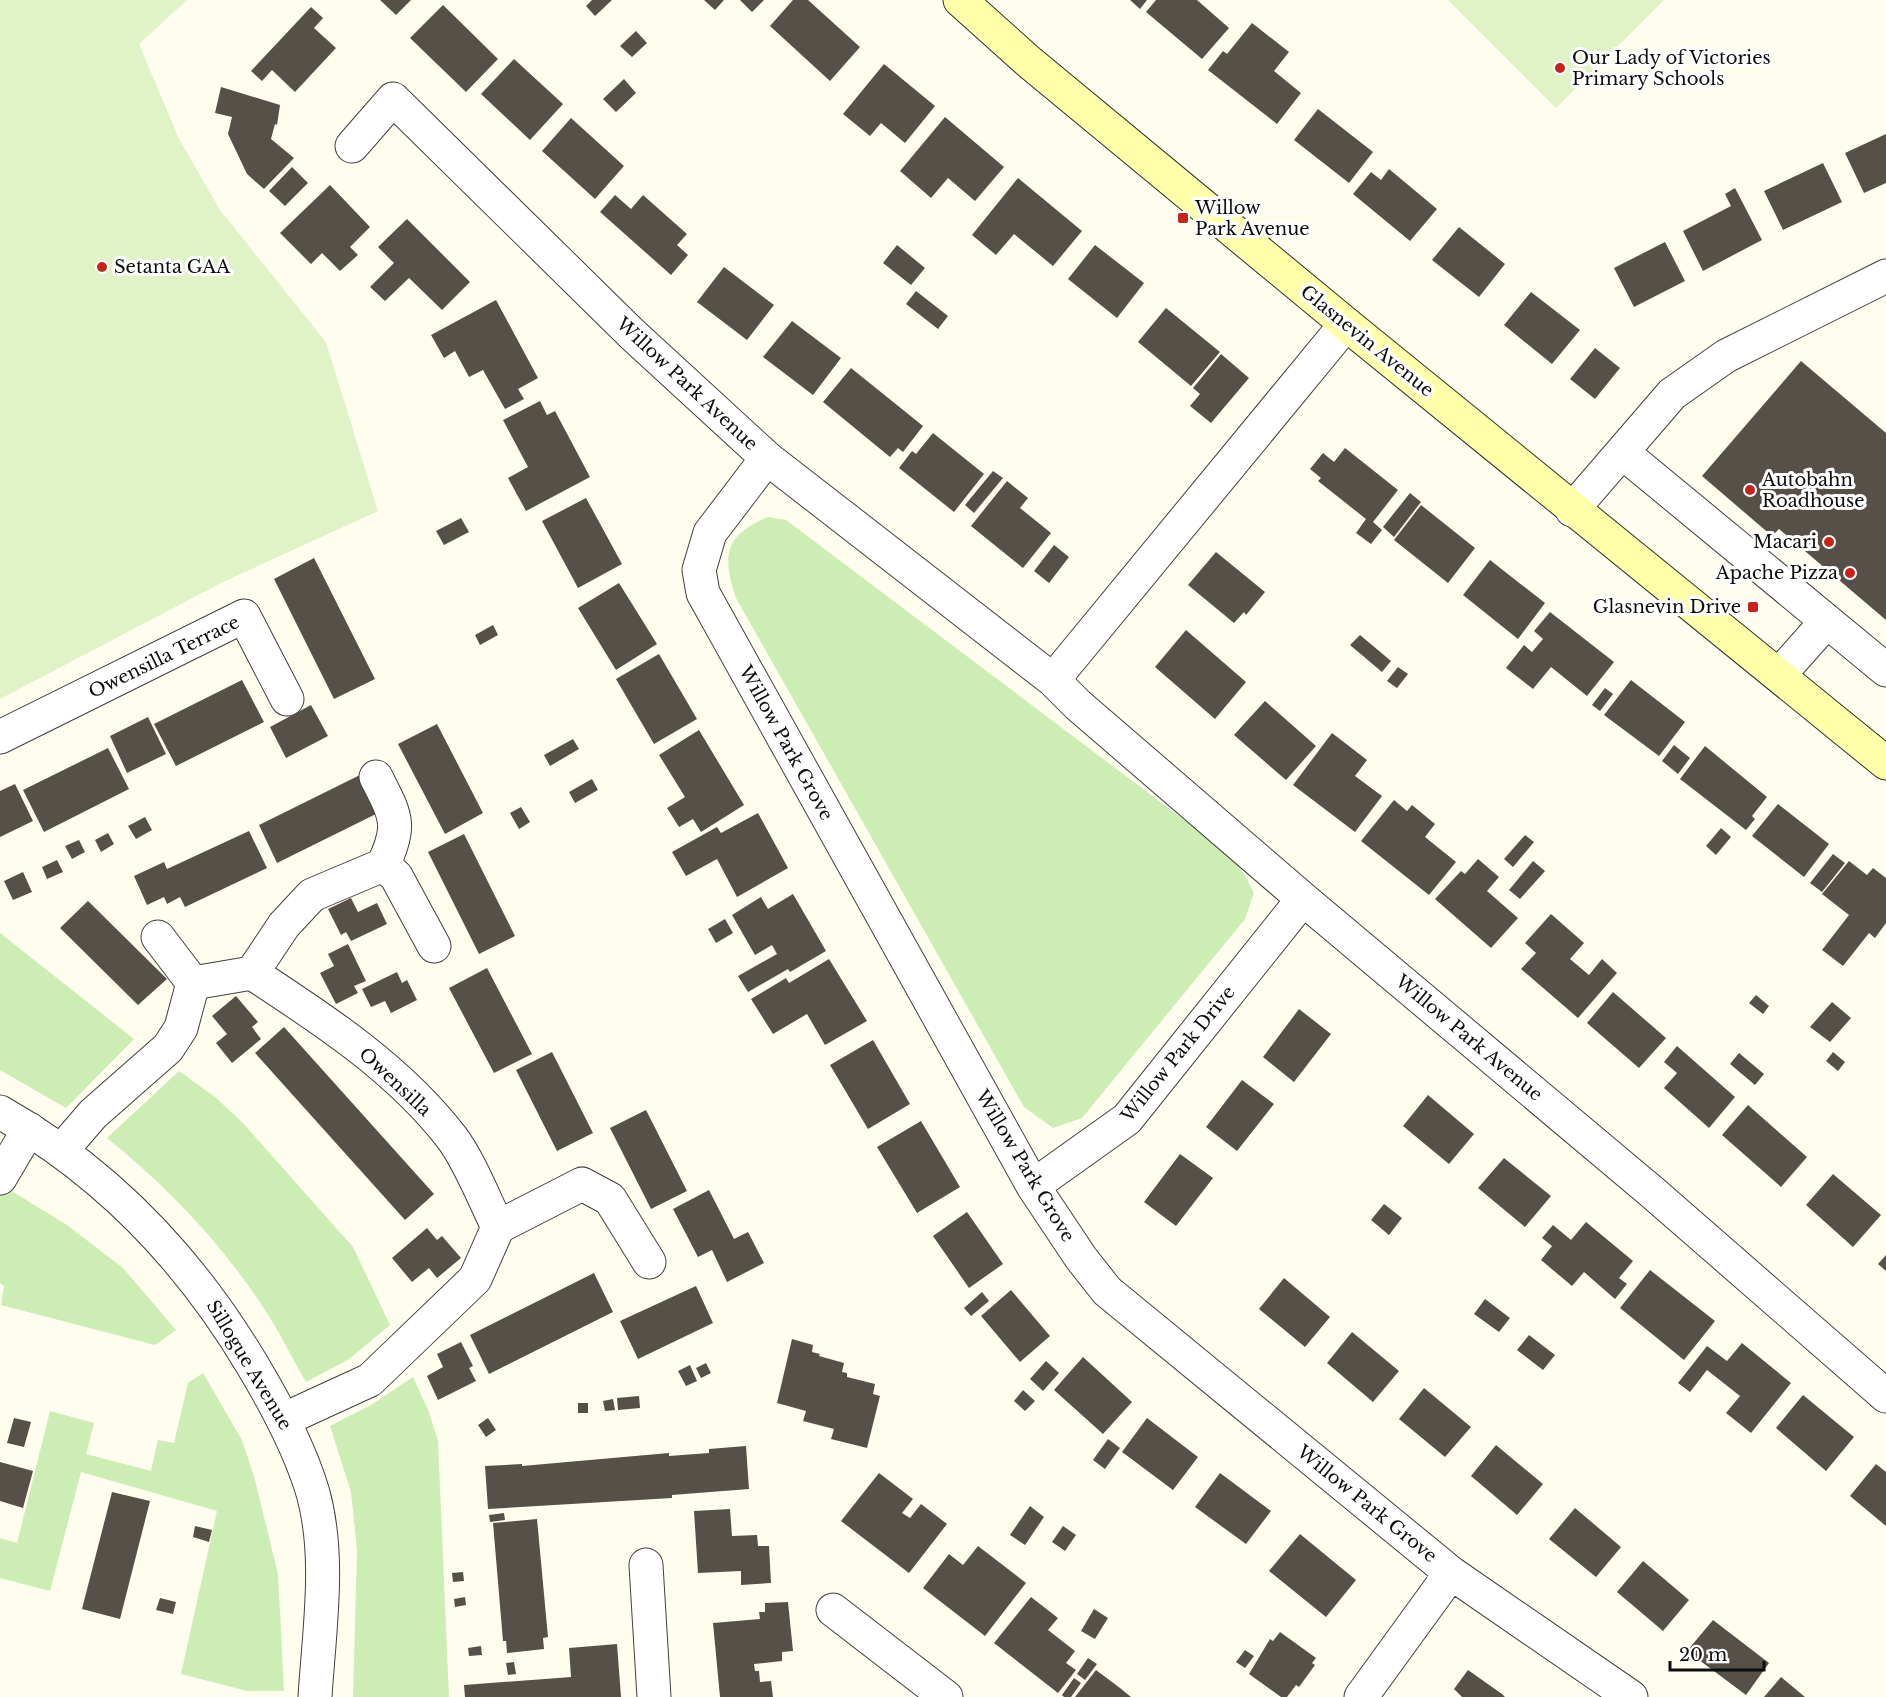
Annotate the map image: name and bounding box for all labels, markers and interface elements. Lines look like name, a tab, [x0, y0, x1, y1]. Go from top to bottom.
place label: Our Lady of Victories Primary Schools	[1572, 47, 1771, 90]
marker: Our Lady of Victories Primary Schools	[1553, 61, 1567, 75]
place label: Willow Park Avenue	[1194, 197, 1310, 240]
marker: Willow Park Avenue	[1176, 211, 1190, 225]
place label: Setanta GAA	[114, 256, 231, 278]
marker: Setanta GAA	[95, 260, 109, 274]
street label: Glasnevin Avenue	[1296, 281, 1438, 401]
street label: Willow Park Avenue	[611, 312, 762, 455]
place label: Autobahn Roadhouse	[1761, 469, 1865, 512]
marker: Autobahn Roadhouse	[1743, 483, 1757, 497]
place label: Macari	[1753, 531, 1817, 553]
marker: Macari	[1822, 535, 1836, 549]
place label: Apache Pizza	[1715, 562, 1838, 584]
marker: Apache Pizza	[1843, 566, 1857, 580]
place label: Glasnevin Drive	[1593, 596, 1741, 618]
marker: Glasnevin Drive	[1746, 600, 1760, 614]
street label: Owensilla Terrace	[85, 611, 243, 703]
street label: Willow Park Grove	[734, 661, 838, 824]
street label: Willow Park Avenue	[1390, 970, 1547, 1106]
street label: Willow Park Drive	[1116, 982, 1240, 1127]
street label: Owensilla	[354, 1043, 436, 1121]
street label: Willow Park Grove	[970, 1085, 1079, 1246]
street label: Sillogue Avenue	[202, 1296, 296, 1434]
street label: Willow Park Grove	[1292, 1440, 1441, 1567]
scale bar	[1670, 1634, 1764, 1672]
text: 20 m	[1679, 1644, 1727, 1666]

